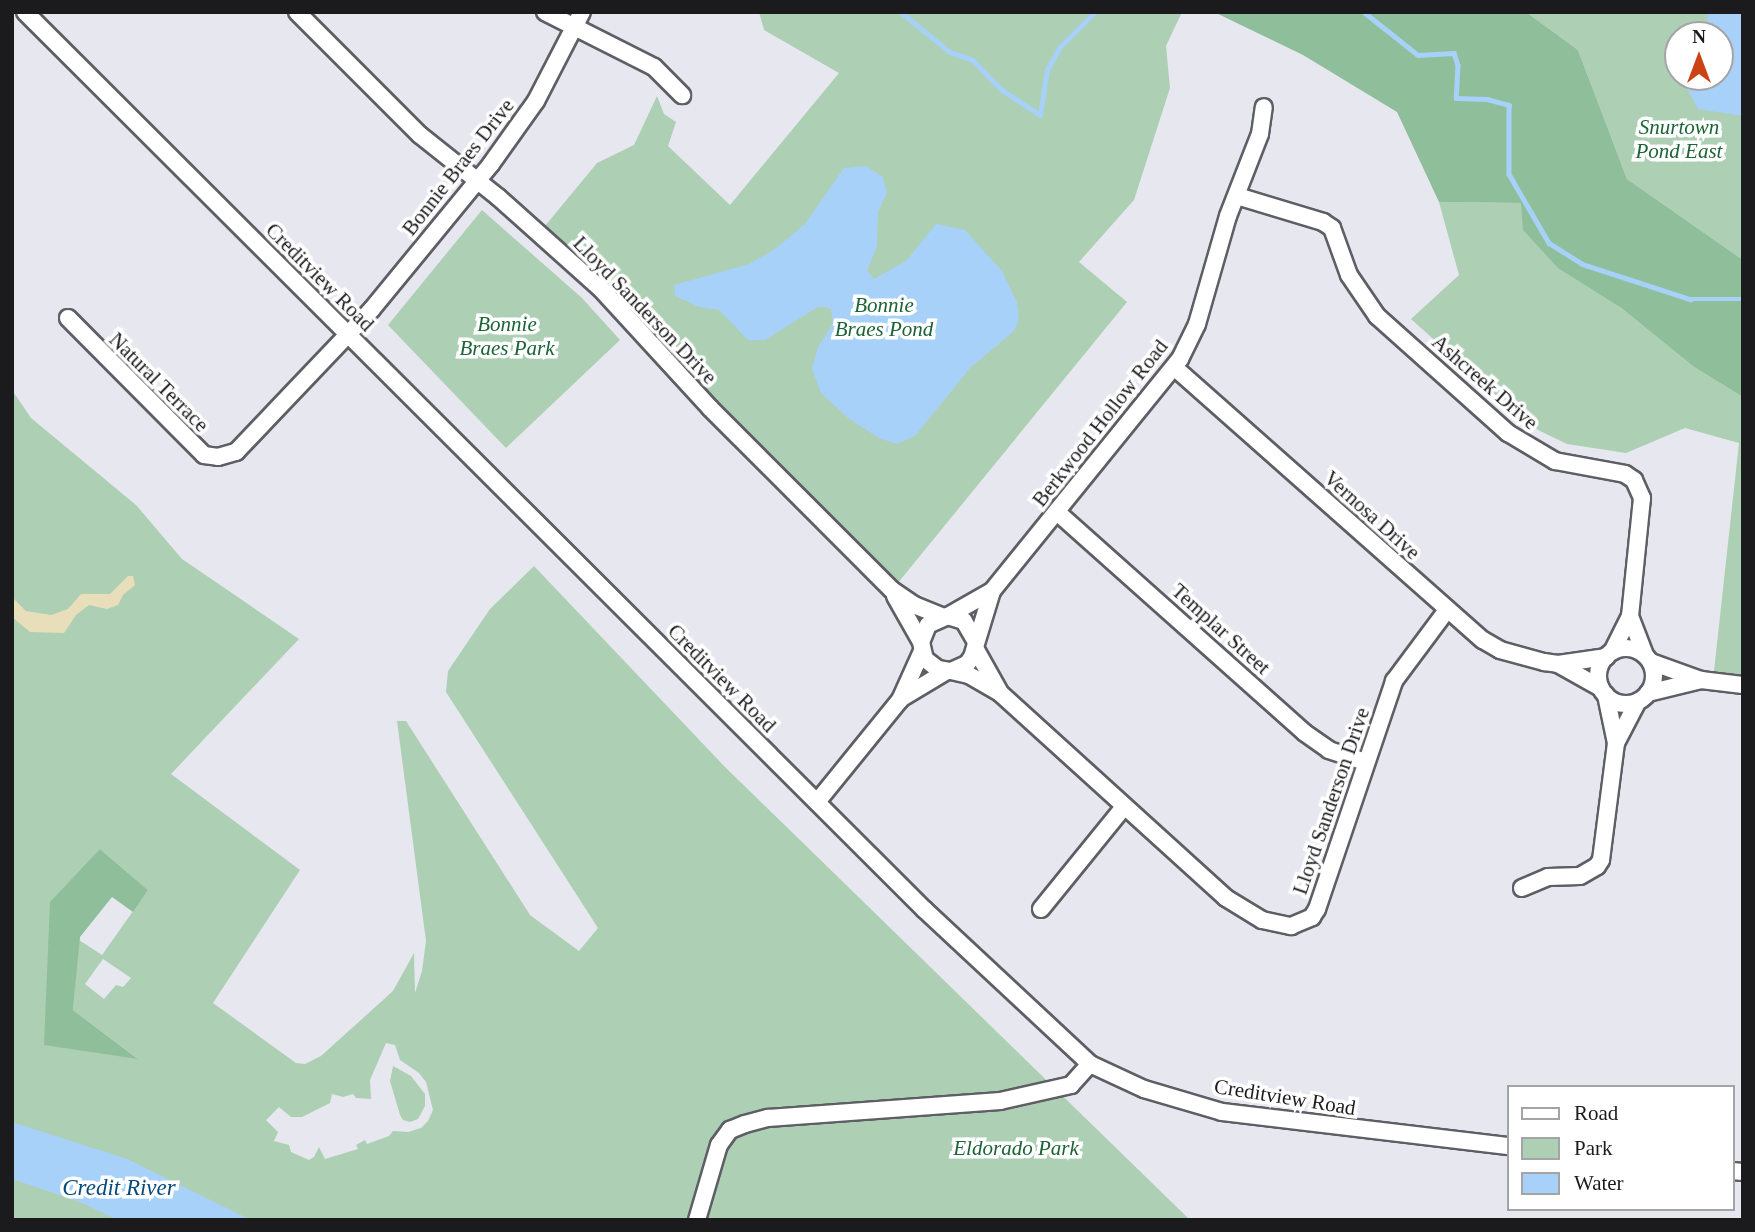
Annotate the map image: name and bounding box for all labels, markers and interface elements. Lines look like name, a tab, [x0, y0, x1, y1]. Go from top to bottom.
north arrow	[1664, 21, 1734, 91]
text: N	[1692, 26, 1706, 47]
street label: Bonnie Braes Drive	[397, 94, 519, 240]
park label: Snurtown Pond East	[1636, 114, 1722, 164]
street label: Creditview Road	[261, 218, 379, 336]
street label: Lloyd Sanderson Drive	[568, 231, 722, 389]
park label: Bonnie Braes Pond	[835, 292, 933, 342]
park label: Bonnie Braes Park	[459, 311, 555, 361]
street label: Natural Terrace	[104, 327, 214, 437]
street label: Ashcreek Drive	[1427, 329, 1543, 435]
street label: Berkwood Hollow Road	[1027, 334, 1173, 512]
street label: Vernosa Drive	[1319, 465, 1425, 565]
street label: Templar Street	[1167, 578, 1275, 680]
street label: Creditview Road	[663, 619, 781, 737]
street label: Lloyd Sanderson Drive	[1287, 704, 1375, 898]
street label: Creditview Road	[1212, 1073, 1358, 1121]
legend	[1506, 1085, 1734, 1211]
text: Road	[1574, 1101, 1618, 1125]
park label: Eldorado Park	[953, 1135, 1079, 1161]
text: Park	[1574, 1136, 1613, 1160]
text: Water	[1574, 1171, 1624, 1195]
water label: Credit River	[62, 1174, 176, 1202]

